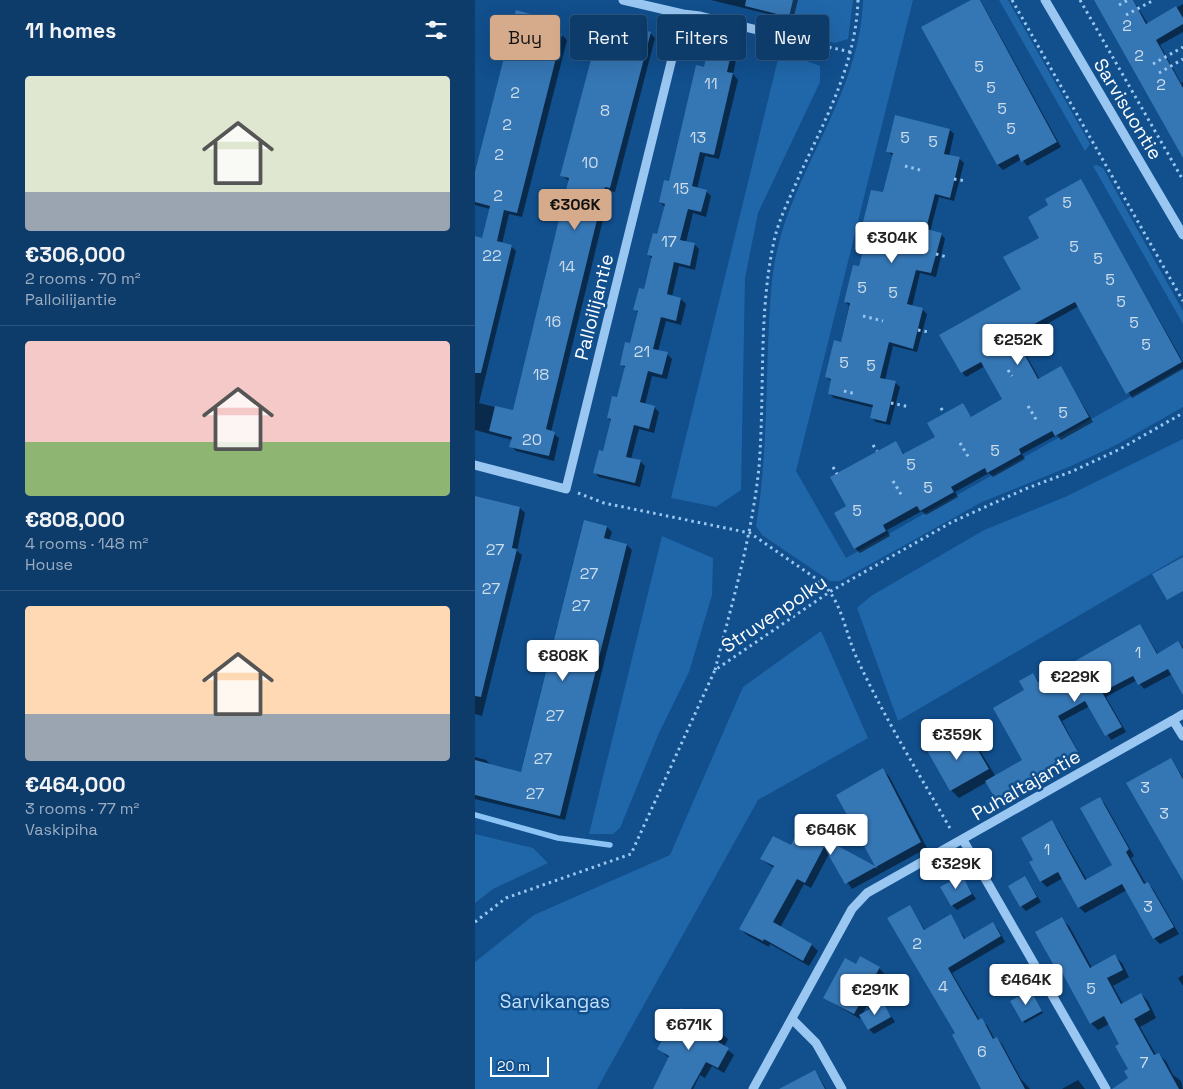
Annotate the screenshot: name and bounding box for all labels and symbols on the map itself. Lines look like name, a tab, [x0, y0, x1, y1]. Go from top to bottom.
house number: 2	[1122, 15, 1132, 36]
house number: 2	[1134, 45, 1144, 66]
street label: Sarvisuontie	[1088, 54, 1168, 164]
house number: 5	[974, 56, 984, 77]
house number: 11	[704, 73, 718, 94]
house number: 2	[1156, 74, 1166, 95]
house number: 5	[986, 77, 996, 98]
house number: 2	[510, 82, 520, 103]
house number: 5	[997, 98, 1007, 119]
house number: 8	[600, 100, 610, 121]
house number: 2	[502, 114, 512, 135]
house number: 5	[1006, 118, 1016, 139]
house number: 13	[690, 127, 706, 148]
house number: 5	[900, 127, 910, 148]
house number: 5	[928, 131, 938, 152]
house number: 2	[494, 144, 504, 165]
house number: 10	[582, 152, 598, 173]
house number: 15	[673, 178, 689, 199]
house number: 2	[493, 185, 503, 206]
pin: €306K	[540, 188, 610, 231]
house number: 5	[1062, 192, 1072, 213]
pin: €304K	[857, 222, 927, 264]
house number: 17	[661, 231, 677, 252]
house number: 5	[1069, 236, 1079, 257]
house number: 22	[482, 245, 502, 266]
house number: 5	[1093, 248, 1103, 269]
street label: Palloilijantie	[569, 251, 619, 363]
house number: 14	[559, 256, 575, 277]
house number: 5	[1105, 269, 1115, 290]
house number: 5	[857, 277, 867, 298]
house number: 5	[888, 282, 898, 303]
house number: 5	[1116, 291, 1126, 312]
house number: 16	[545, 311, 561, 332]
house number: 5	[1129, 312, 1139, 333]
pin: €252K	[983, 324, 1053, 366]
house number: 5	[1141, 334, 1151, 355]
house number: 21	[634, 341, 650, 362]
house number: 5	[839, 352, 849, 373]
house number: 5	[866, 355, 876, 376]
house number: 18	[533, 364, 549, 385]
house number: 5	[1058, 402, 1068, 423]
house number: 20	[522, 429, 542, 450]
house number: 5	[990, 440, 1000, 461]
house number: 5	[906, 454, 916, 475]
house number: 5	[923, 477, 933, 498]
house number: 5	[852, 500, 862, 521]
house number: 27	[486, 539, 504, 560]
house number: 27	[580, 563, 598, 584]
street label: Struvenpolku	[716, 569, 832, 659]
house number: 27	[482, 578, 500, 599]
house number: 27	[572, 595, 590, 616]
pin: €808K	[528, 640, 598, 682]
house number: 1	[1135, 642, 1141, 663]
pin: €229K	[1040, 660, 1110, 703]
house number: 27	[546, 705, 564, 726]
pin: €359K	[922, 718, 992, 761]
street label: Puhaltajantie	[967, 744, 1085, 826]
house number: 27	[534, 748, 552, 769]
house number: 3	[1140, 777, 1150, 798]
house number: 27	[526, 783, 544, 804]
house number: 3	[1159, 803, 1169, 824]
pin: €646K	[796, 814, 866, 856]
house number: 1	[1044, 839, 1050, 860]
pin: €329K	[921, 848, 991, 890]
house number: 3	[1143, 896, 1153, 917]
house number: 2	[912, 933, 922, 954]
pin: €464K	[991, 964, 1061, 1006]
pin: €291K	[840, 974, 910, 1016]
house number: 4	[938, 976, 948, 997]
house number: 5	[1086, 978, 1096, 999]
park label: Sarvikangas	[500, 989, 610, 1014]
pin: €671K	[654, 1008, 724, 1051]
house number: 6	[977, 1041, 987, 1062]
house number: 7	[1139, 1052, 1149, 1073]
scale bar	[490, 1054, 549, 1077]

